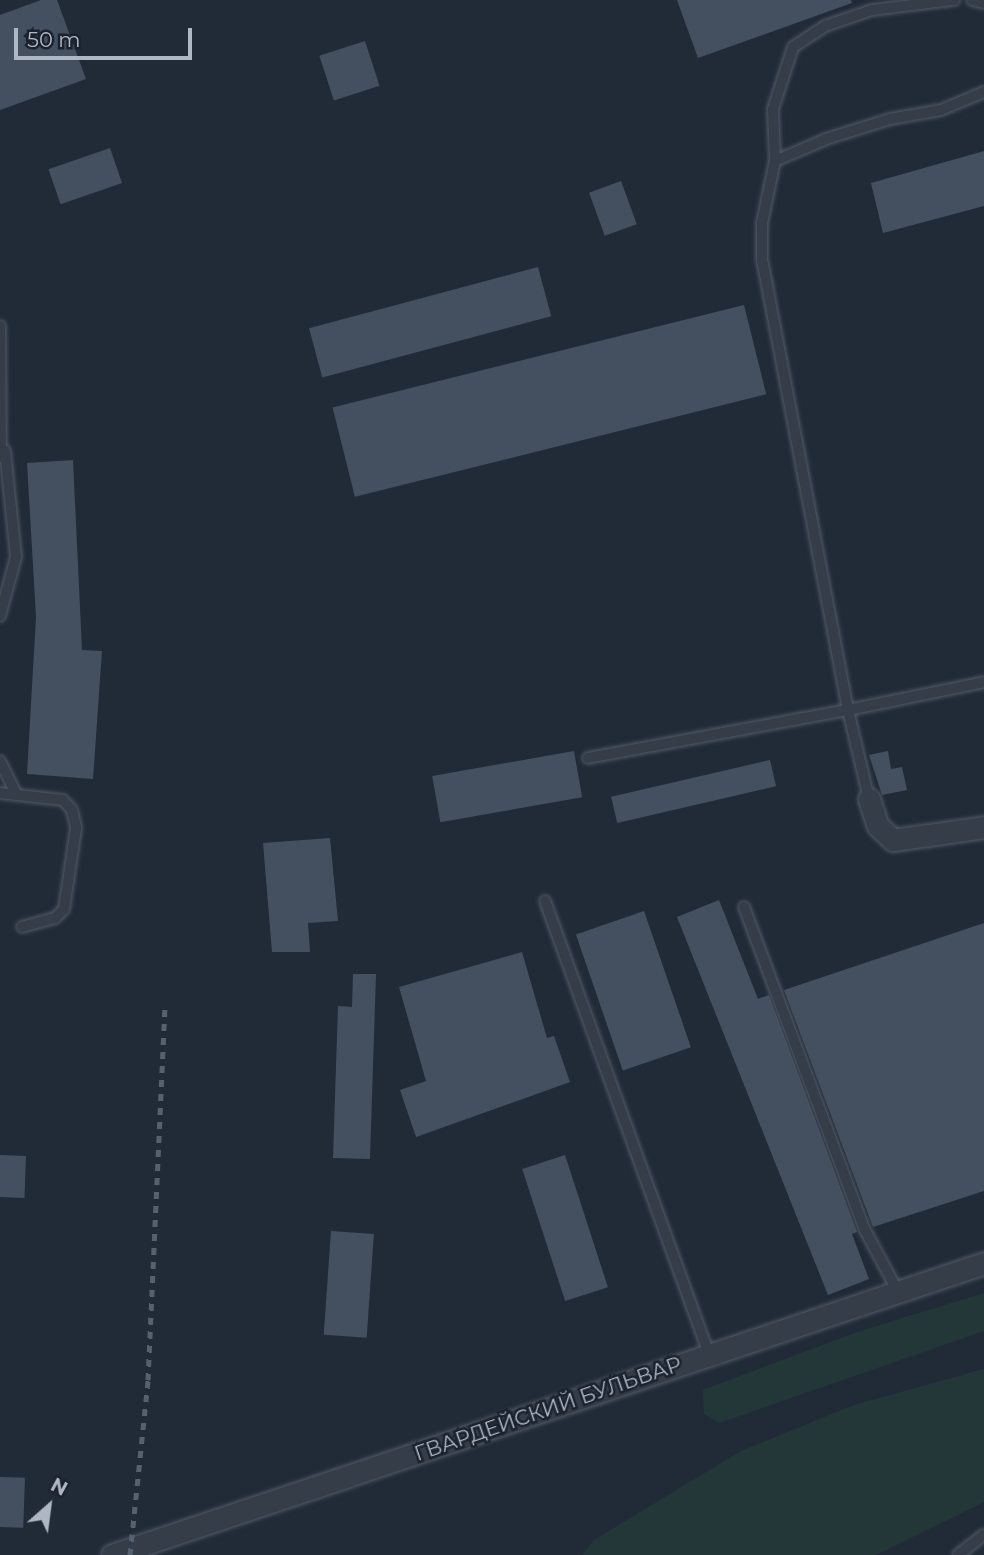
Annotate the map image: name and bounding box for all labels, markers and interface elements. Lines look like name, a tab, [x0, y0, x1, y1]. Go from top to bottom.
scale bar	[18, 14, 196, 58]
text: 50 m	[27, 27, 81, 52]
street label: ГВАРДЕЙСКИЙ БУЛЬВАР	[411, 1351, 685, 1467]
north arrow	[14, 1471, 84, 1541]
text: N	[47, 1473, 71, 1501]

